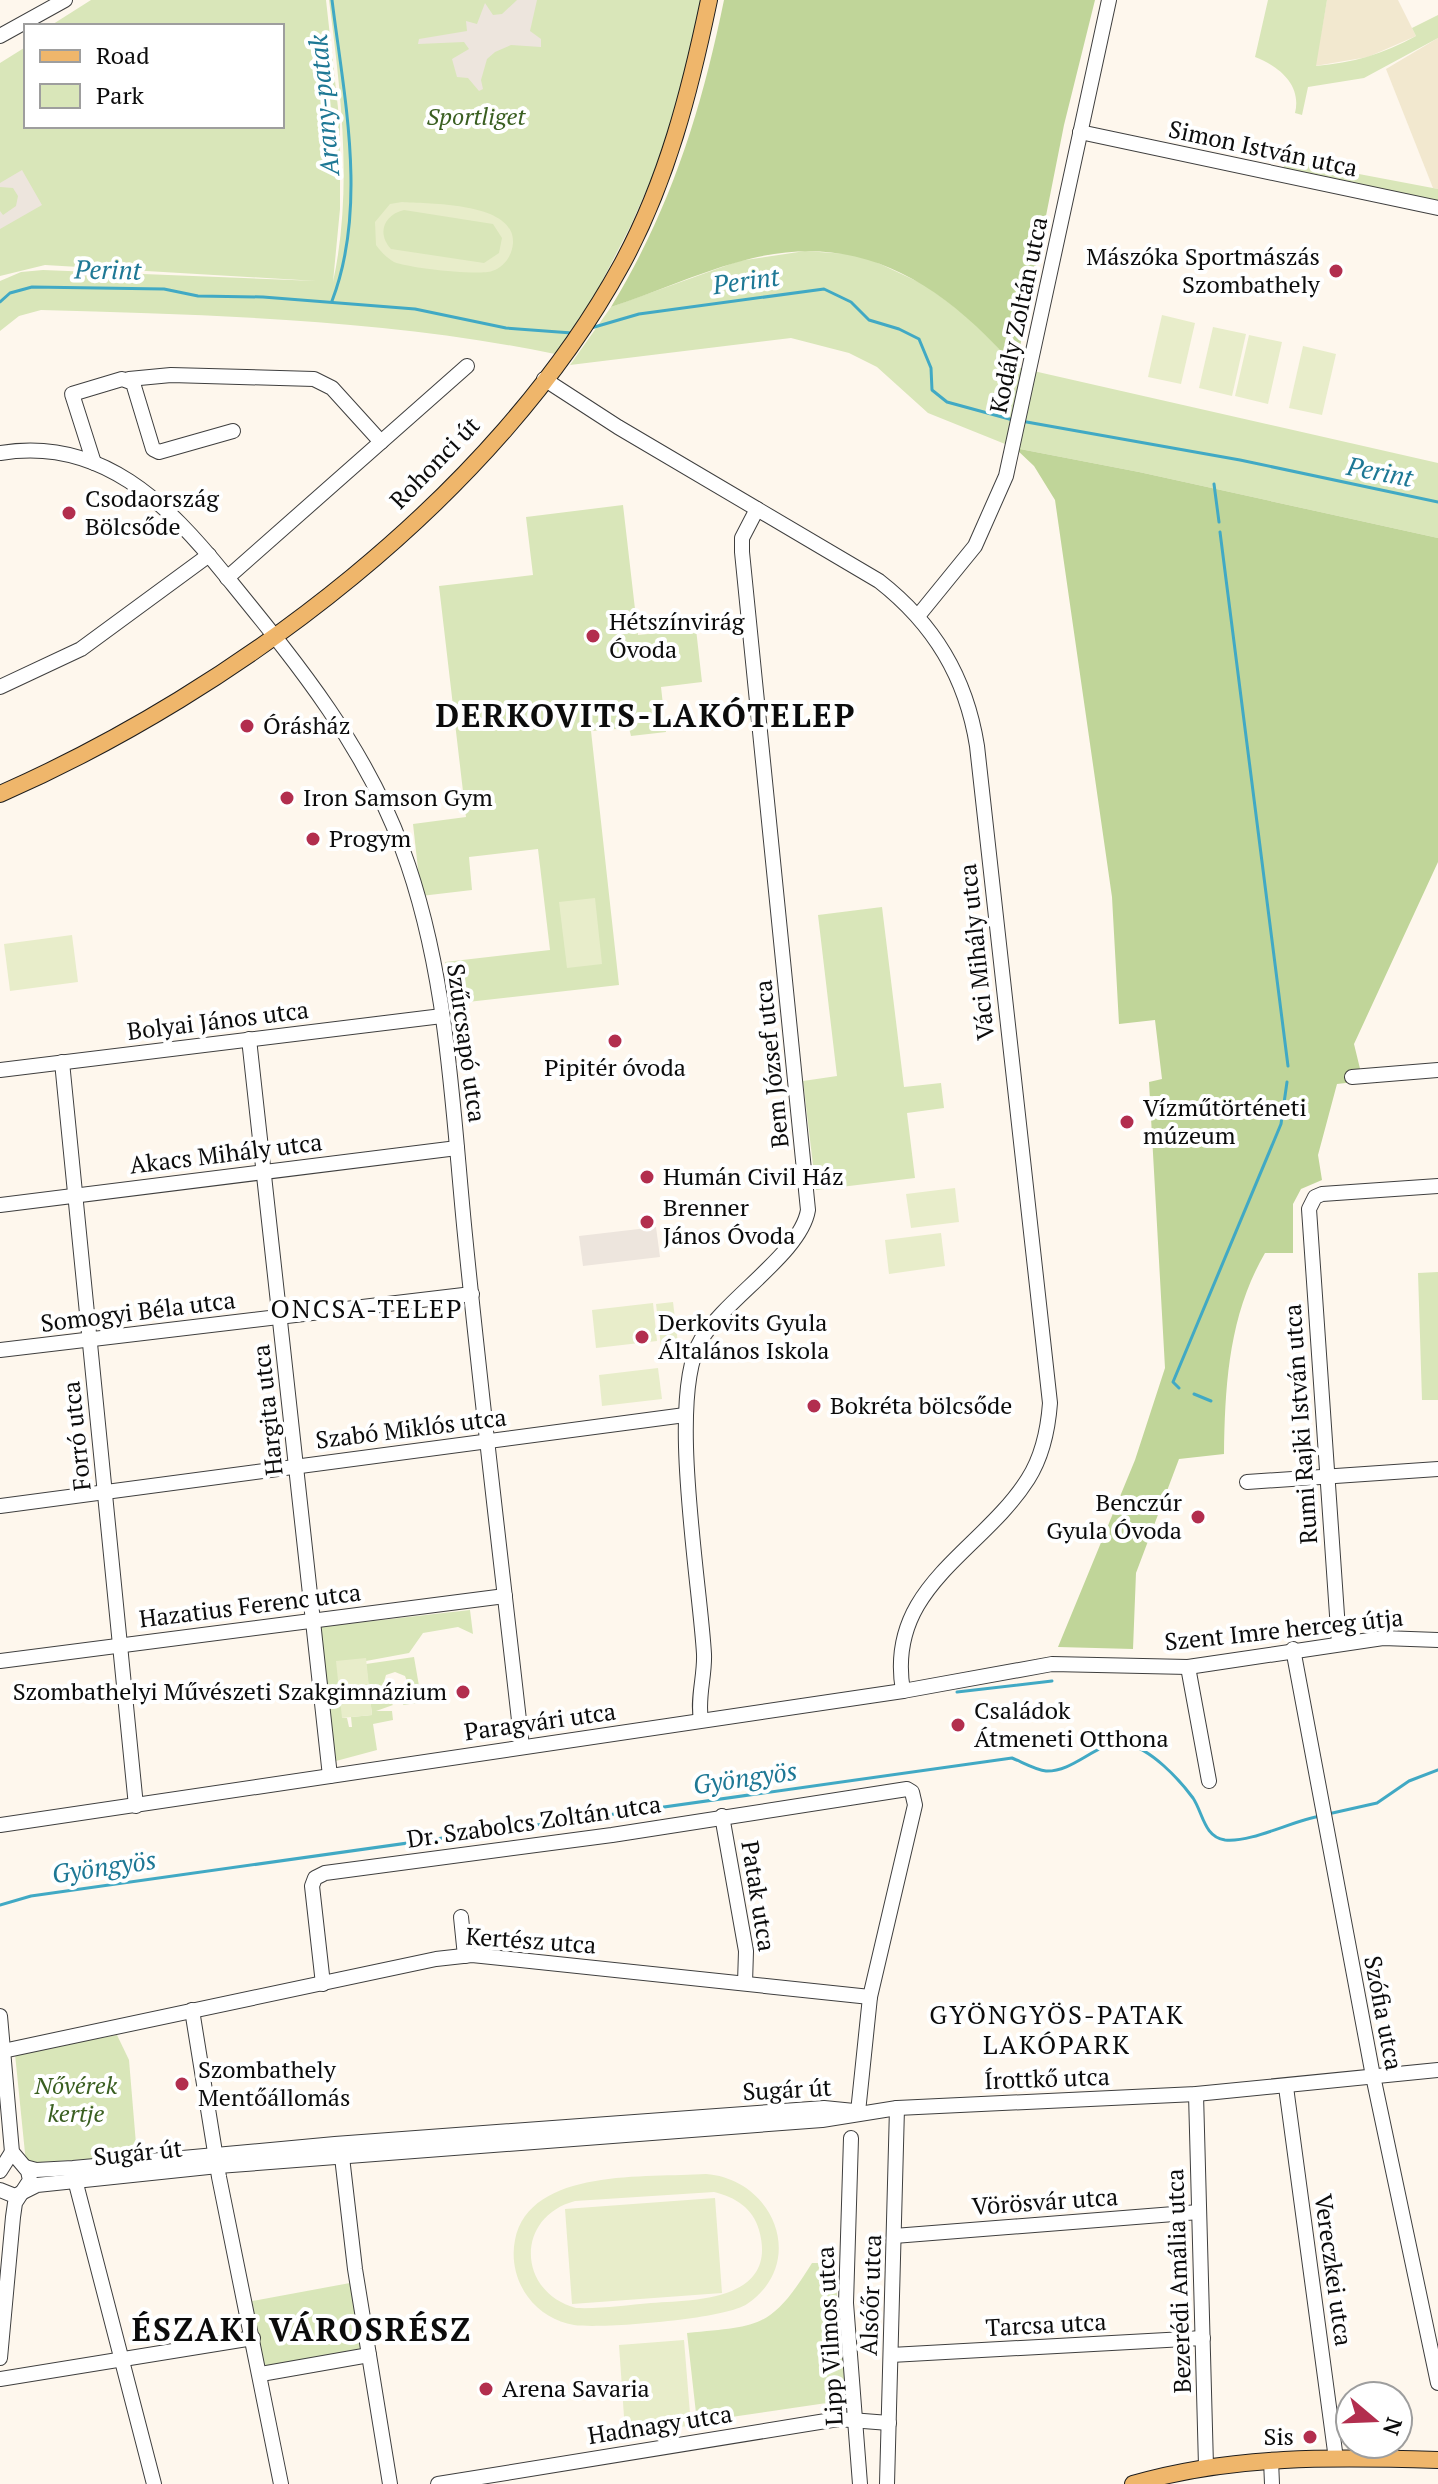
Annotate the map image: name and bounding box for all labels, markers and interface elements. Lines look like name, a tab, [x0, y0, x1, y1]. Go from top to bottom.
legend	[24, 24, 284, 128]
water label: Arany-patak	[300, 33, 346, 179]
text: Road	[96, 39, 150, 71]
text: Park	[96, 79, 145, 111]
park label: Sportliget	[426, 100, 527, 132]
street label: Simon István utca	[1166, 112, 1361, 184]
street label: Kodály Zoltán utca	[982, 214, 1054, 416]
place label: Mászóka Sportmászás Szombathely	[1086, 240, 1321, 300]
water label: Perint	[73, 251, 143, 287]
water label: Perint	[709, 258, 783, 302]
marker: Mászóka Sportmászás Szombathely	[1327, 262, 1345, 280]
street label: Rohonci út	[382, 409, 486, 515]
water label: Perint	[1343, 448, 1418, 494]
place label: Csodaország Bölcsőde	[85, 482, 219, 542]
marker: Csodaország Bölcsőde	[60, 504, 78, 522]
place label: Hétszínvirág Óvoda	[609, 605, 745, 665]
marker: Hétszínvirág Óvoda	[584, 627, 602, 645]
district label: DERKOVITS-LAKÓTELEP	[436, 694, 856, 736]
place label: Órásház	[263, 709, 350, 741]
marker: Órásház	[238, 717, 256, 735]
place label: Iron Samson Gym	[303, 781, 493, 813]
marker: Iron Samson Gym	[278, 789, 296, 807]
place label: Progym	[329, 822, 412, 854]
marker: Progym	[304, 830, 322, 848]
street label: Váci Mihály utca	[951, 862, 1001, 1042]
street label: Szűrcsapó utca	[440, 961, 494, 1124]
street label: Bem József utca	[746, 979, 796, 1150]
street label: Bolyai János utca	[125, 993, 310, 1047]
marker: Pipitér óvoda	[606, 1032, 624, 1050]
place label: Pipitér óvoda	[544, 1051, 686, 1083]
place label: Vízműtörténeti múzeum	[1143, 1091, 1307, 1151]
marker: Vízműtörténeti múzeum	[1118, 1113, 1136, 1131]
street label: Akacs Mihály utca	[128, 1125, 324, 1181]
place label: Humán Civil Ház	[663, 1160, 844, 1192]
marker: Humán Civil Ház	[638, 1168, 656, 1186]
place label: Brenner János Óvoda	[663, 1191, 795, 1251]
marker: Brenner János Óvoda	[638, 1213, 656, 1231]
street label: Somogyi Béla utca	[39, 1283, 237, 1339]
district label: ONCSA-TELEP	[270, 1291, 464, 1325]
street label: Rumi Rajki István utca	[1276, 1303, 1324, 1545]
place label: Derkovits Gyula Általános Iskola	[658, 1306, 829, 1366]
marker: Derkovits Gyula Általános Iskola	[633, 1328, 651, 1346]
street label: Hargita utca	[244, 1343, 290, 1477]
street label: Forró utca	[54, 1380, 98, 1492]
place label: Bokréta bölcsőde	[830, 1389, 1012, 1421]
marker: Bokréta bölcsőde	[805, 1397, 823, 1415]
street label: Szabó Miklós utca	[314, 1400, 508, 1456]
place label: Benczúr Gyula Óvoda	[1046, 1486, 1183, 1546]
marker: Benczúr Gyula Óvoda	[1189, 1508, 1207, 1526]
street label: Hazatius Ferenc utca	[137, 1576, 363, 1634]
street label: Szent Imre herceg útja	[1163, 1601, 1405, 1657]
place label: Szombathelyi Művészeti Szakgimnázium	[13, 1675, 447, 1707]
marker: Szombathelyi Művészeti Szakgimnázium	[454, 1683, 472, 1701]
place label: Családok Átmeneti Otthona	[974, 1694, 1169, 1754]
street label: Paragvári utca	[462, 1695, 618, 1747]
marker: Családok Átmeneti Otthona	[949, 1716, 967, 1734]
water label: Gyöngyös	[690, 1753, 799, 1801]
street label: Dr. Szabolcs Zoltán utca	[405, 1787, 663, 1855]
street label: Patak utca	[734, 1838, 784, 1953]
water label: Gyöngyös	[49, 1842, 158, 1890]
street label: Kertész utca	[465, 1919, 597, 1961]
street label: Szófia utca	[1357, 1953, 1411, 2073]
district label: GYÖNGYÖS-PATAK LAKÓPARK	[929, 1997, 1185, 2061]
place label: Szombathely Mentőállomás	[198, 2053, 350, 2113]
street label: Írottkő utca	[984, 2060, 1110, 2096]
park label: Nővérek kertje	[34, 2069, 118, 2129]
street label: Sugár út	[742, 2071, 832, 2107]
marker: Szombathely Mentőállomás	[173, 2075, 191, 2093]
street label: Sugár út	[92, 2131, 184, 2173]
street label: Bezerédi Amália utca	[1158, 2168, 1198, 2394]
street label: Vörösvár utca	[971, 2180, 1119, 2222]
street label: Vereczkei utca	[1307, 2192, 1360, 2348]
street label: Alsóőr utca	[852, 2234, 888, 2356]
street label: Lipp Vilmos utca	[808, 2245, 850, 2427]
street label: Tarcsa utca	[985, 2305, 1107, 2343]
district label: ÉSZAKI VÁROSRÉSZ	[132, 2308, 472, 2350]
place label: Arena Savaria	[502, 2372, 650, 2404]
marker: Arena Savaria	[477, 2380, 495, 2398]
north arrow	[1334, 2380, 1414, 2460]
street label: Hadnagy utca	[585, 2397, 734, 2451]
text: N	[1377, 2414, 1410, 2440]
place label: Sis	[1264, 2420, 1294, 2452]
marker: Sis	[1301, 2428, 1319, 2446]

